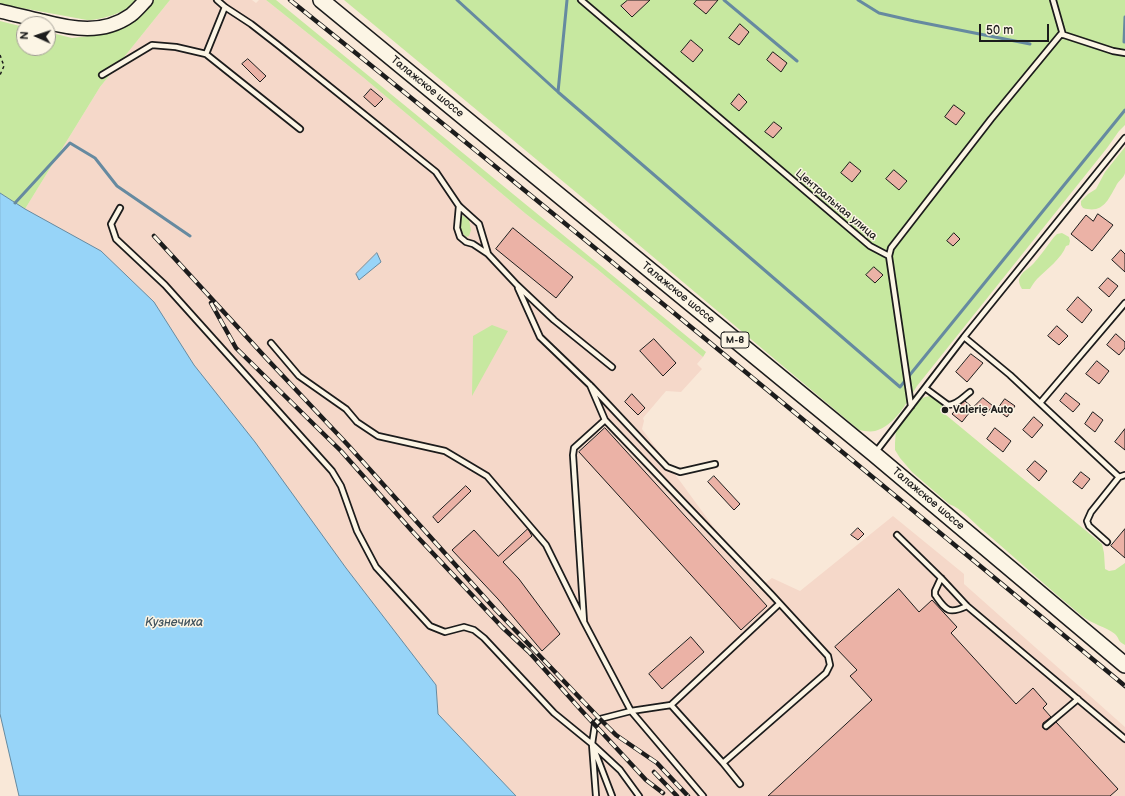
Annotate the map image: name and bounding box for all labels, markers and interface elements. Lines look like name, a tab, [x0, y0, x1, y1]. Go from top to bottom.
north arrow	[16, 16, 56, 56]
scale bar	[981, 16, 1051, 42]
text: 50 m	[986, 23, 1013, 38]
text: N	[18, 31, 31, 40]
street label: Талажское шоссе	[388, 53, 466, 121]
street label: Центральная улица	[792, 167, 880, 243]
street label: Талажское шоссе	[639, 259, 717, 327]
road number: М-8	[721, 332, 749, 348]
place label: Valerie Auto	[953, 403, 1013, 417]
marker: Valerie Auto	[940, 405, 950, 415]
street label: Талажское шоссе	[889, 465, 967, 533]
water label: Кузнечиха	[145, 616, 203, 630]

